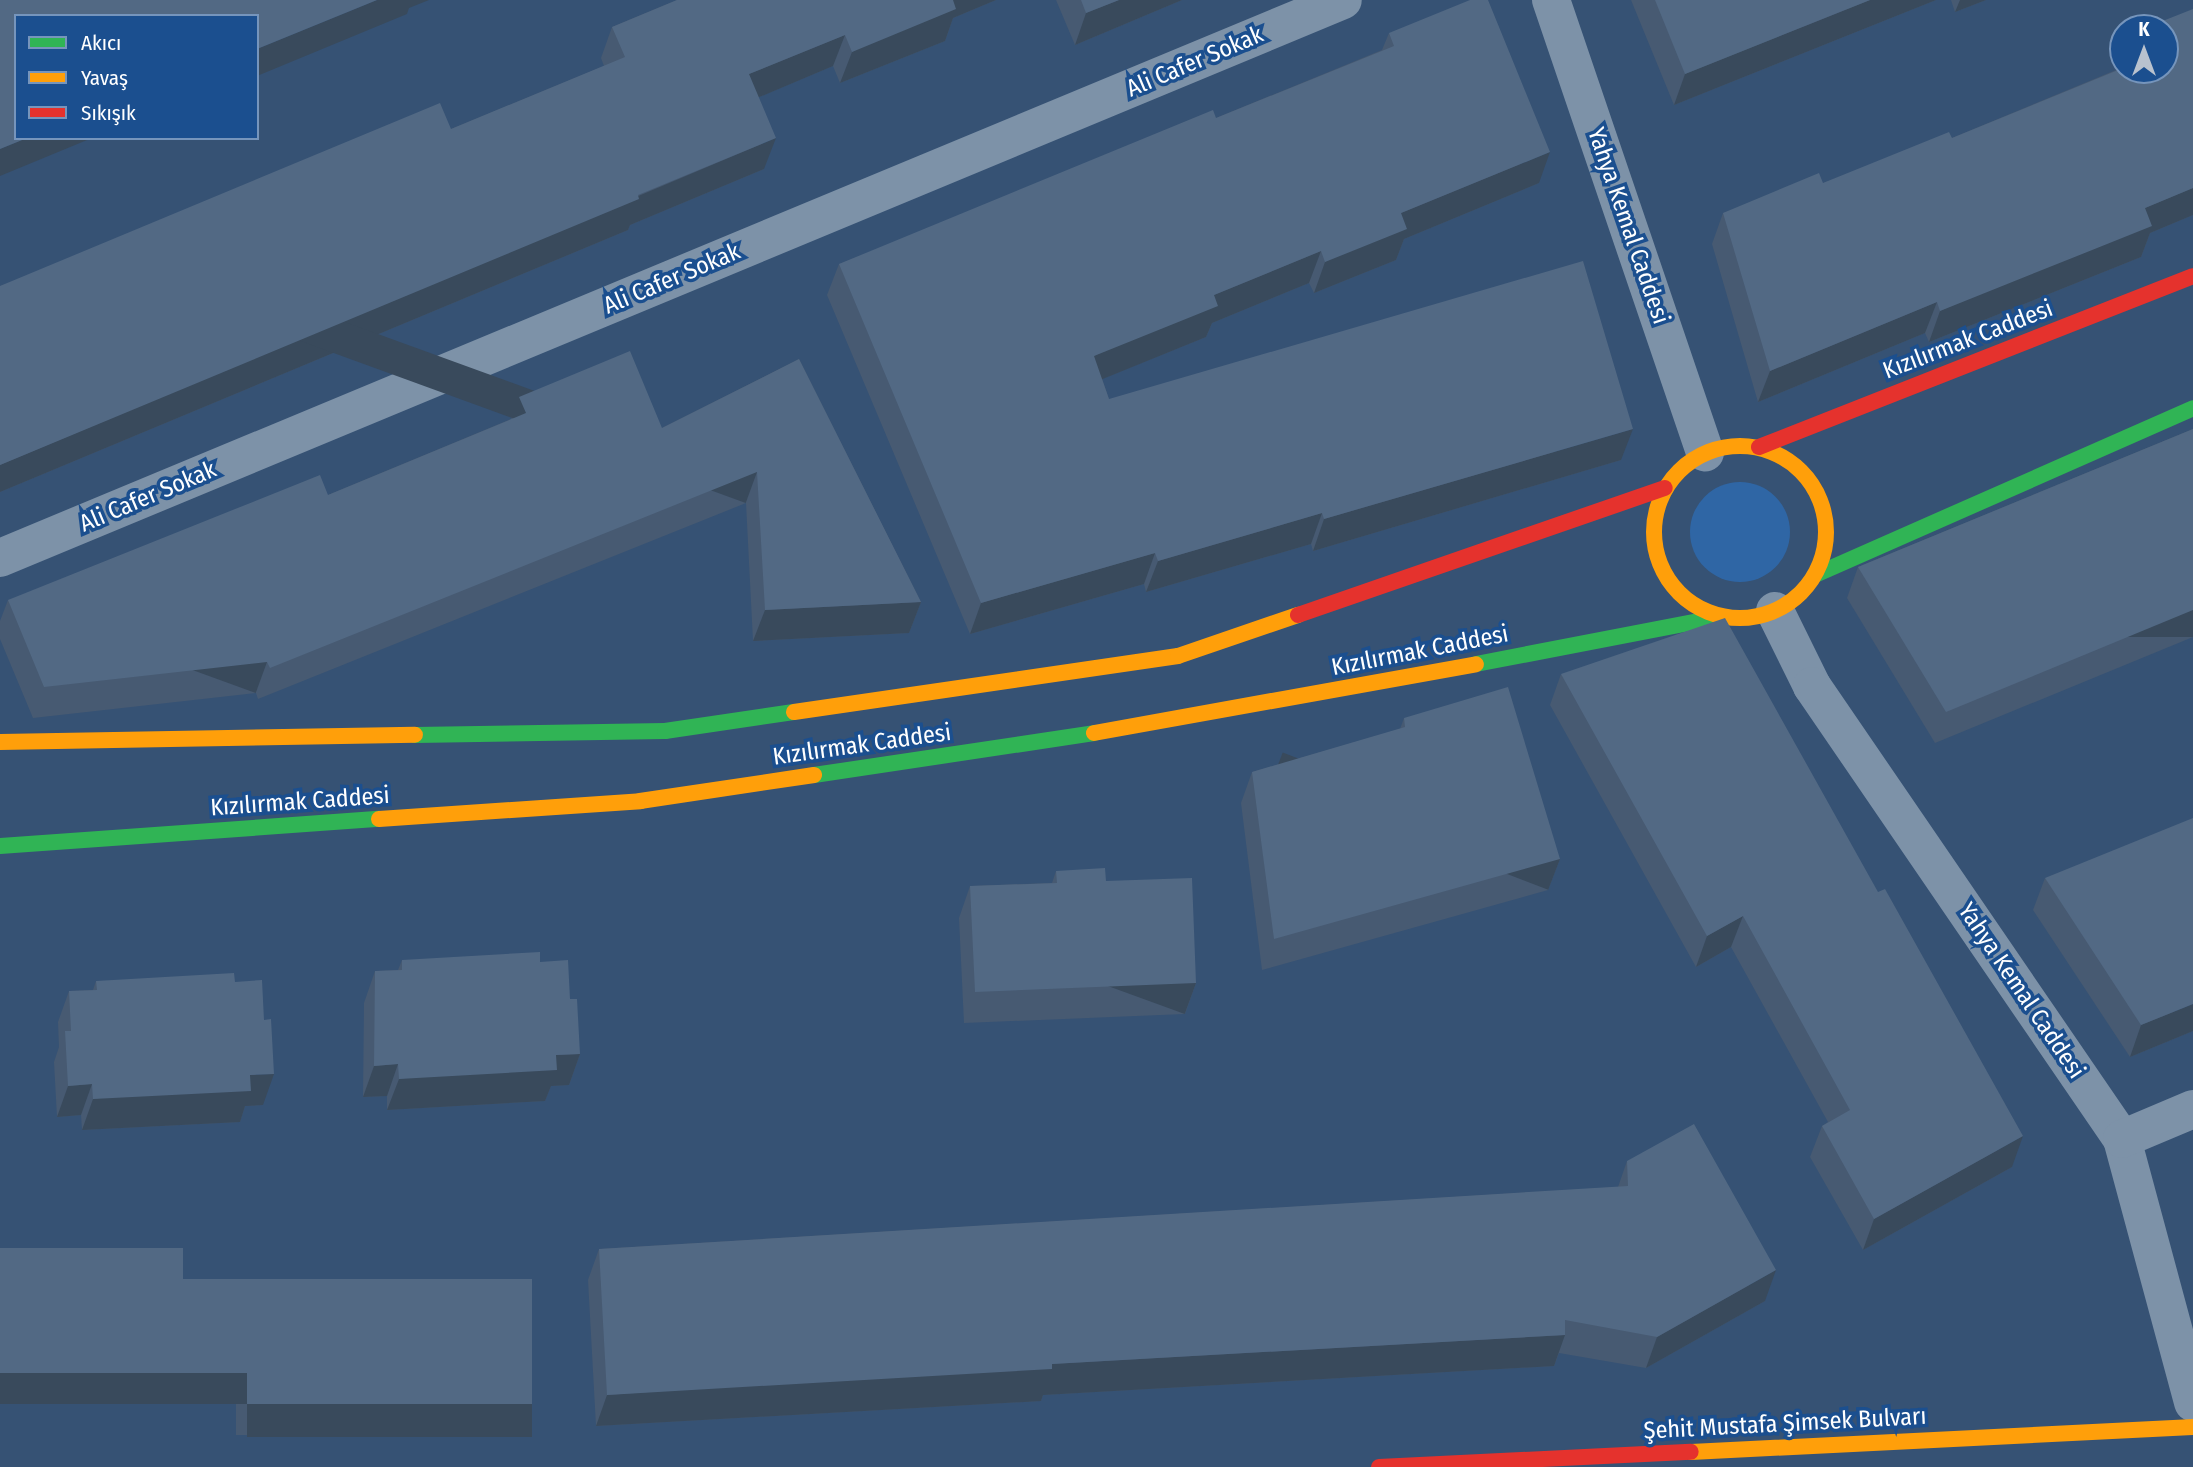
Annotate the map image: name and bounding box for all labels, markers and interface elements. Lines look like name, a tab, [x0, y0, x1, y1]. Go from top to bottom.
legend	[14, 14, 259, 140]
north arrow	[2109, 14, 2179, 84]
text: K	[2138, 18, 2150, 41]
street label: Ali Cafer Sokak	[1122, 20, 1268, 104]
text: Akıcı	[81, 30, 121, 56]
text: Yavaş	[81, 65, 128, 91]
text: Sıkışık	[81, 100, 136, 126]
street label: Yahya Kemal Caddesi	[1581, 124, 1675, 328]
street label: Ali Cafer Sokak	[599, 237, 745, 321]
street label: Kızılırmak Caddesi	[1879, 294, 2057, 386]
street label: Ali Cafer Sokak	[75, 455, 221, 539]
street label: Kızılırmak Caddesi	[1329, 620, 1511, 682]
street label: Kızılırmak Caddesi	[771, 718, 953, 772]
street label: Kızılırmak Caddesi	[209, 781, 391, 823]
street label: Yahya Kemal Caddesi	[1952, 898, 2090, 1084]
street label: Şehit Mustafa Şimsek Bulvarı	[1643, 1402, 1927, 1446]

